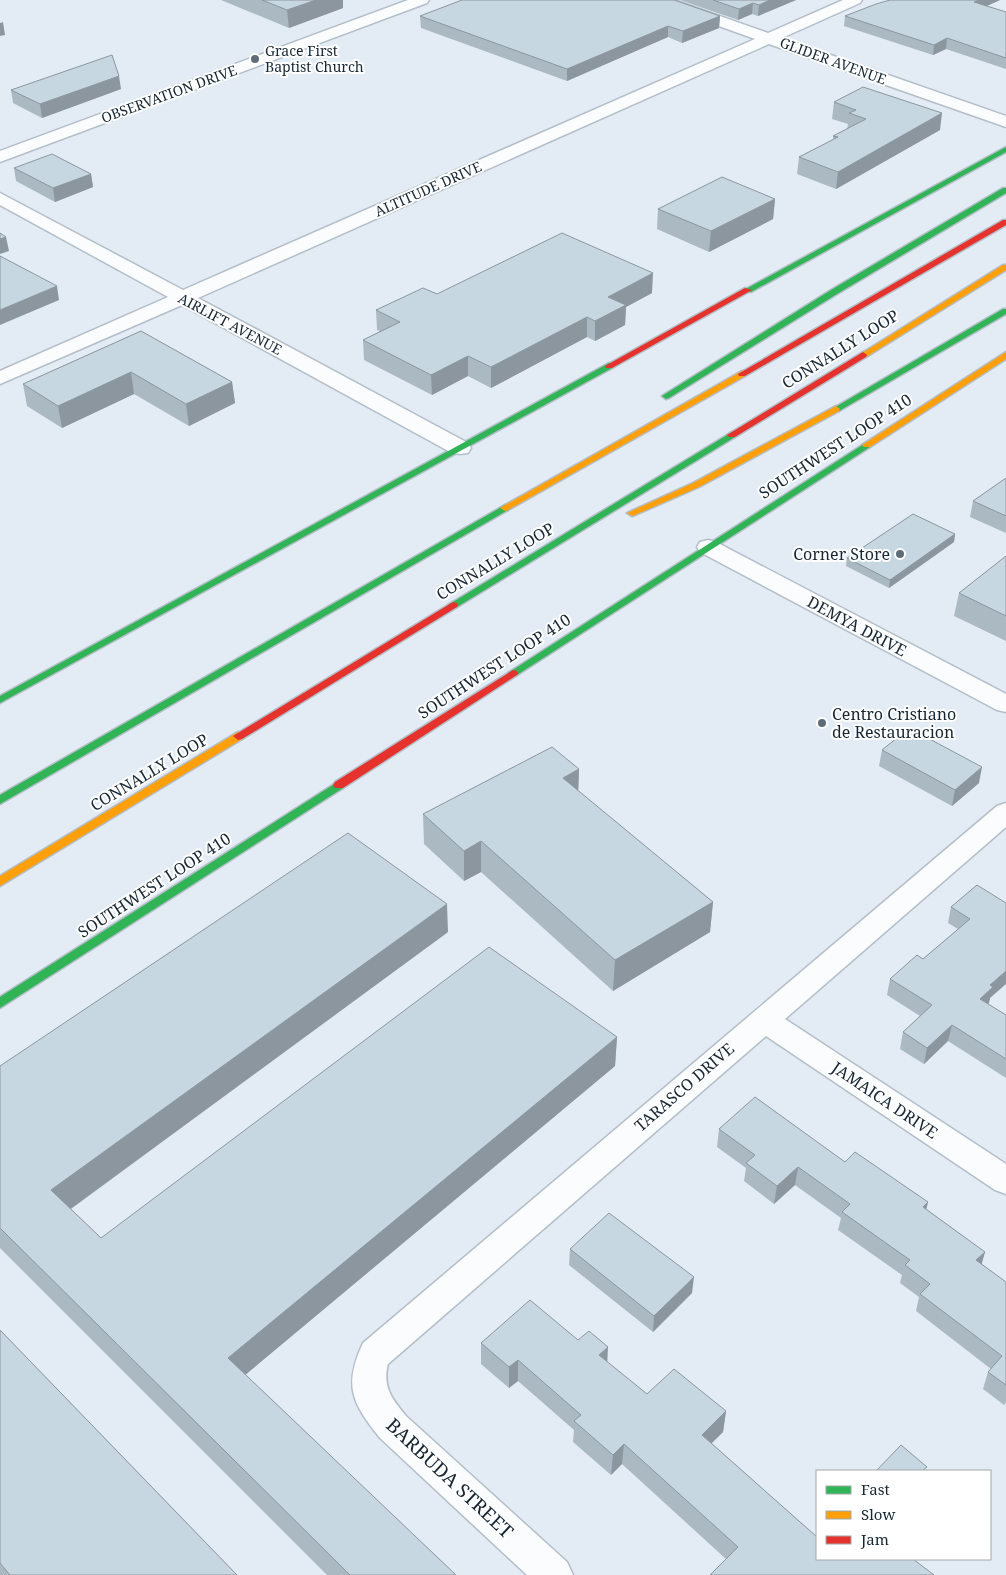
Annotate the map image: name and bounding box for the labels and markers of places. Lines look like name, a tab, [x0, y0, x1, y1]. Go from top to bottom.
place label: Grace First Baptist Church	[265, 41, 364, 76]
marker: Grace First Baptist Church	[249, 53, 261, 65]
place label: Corner Store	[793, 543, 890, 565]
marker: Corner Store	[894, 548, 906, 560]
place label: Centro Cristiano de Restauracion	[832, 703, 956, 743]
marker: Centro Cristiano de Restauracion	[816, 717, 828, 729]

